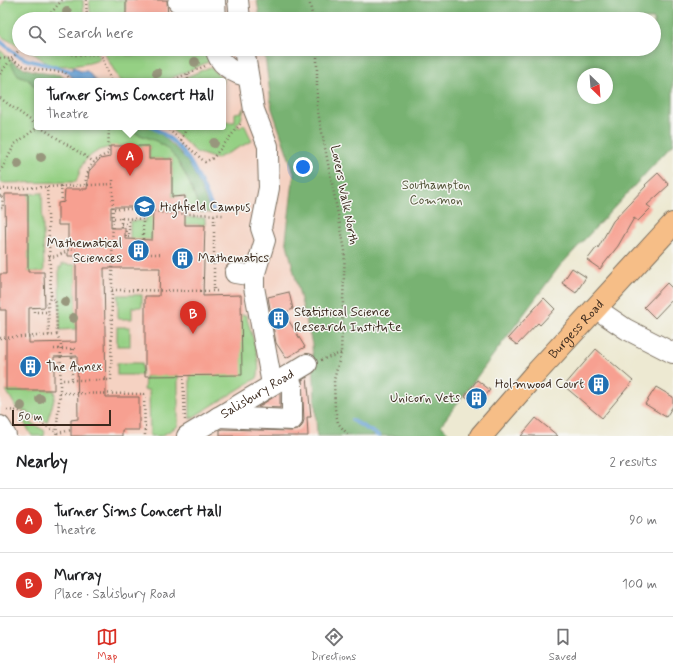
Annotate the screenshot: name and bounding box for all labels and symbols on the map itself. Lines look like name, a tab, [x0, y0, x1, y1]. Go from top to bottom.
north arrow	[577, 68, 613, 104]
pin: A	[117, 143, 143, 176]
street label: Lovers Walk North	[326, 144, 362, 246]
your location	[293, 157, 313, 177]
park label: Southampton Common	[402, 177, 470, 209]
school or university icon: Highfield Campus	[132, 194, 158, 220]
place label: Highfield Campus	[160, 199, 250, 218]
place label: Mathematical Sciences	[47, 235, 122, 267]
building icon: Mathematical Sciences	[125, 237, 151, 263]
building icon: Mathematics	[169, 245, 195, 271]
place label: Mathematics	[198, 250, 269, 267]
street label: Burgess Road	[545, 296, 608, 362]
pin: B	[180, 301, 206, 334]
place label: Statistical Science Research Institute	[294, 304, 401, 336]
building icon: Statistical Science Research Institute	[265, 306, 291, 332]
building icon: The Annex	[17, 354, 43, 380]
place label: The Annex	[46, 359, 102, 376]
street label: Salisbury Road	[217, 365, 297, 422]
building icon: Holmwood Court	[586, 371, 612, 397]
place label: Holmwood Court	[495, 376, 584, 393]
building icon: Unicorn Vets	[463, 385, 489, 411]
place label: Unicorn Vets	[390, 390, 460, 407]
scale bar	[12, 408, 111, 427]

